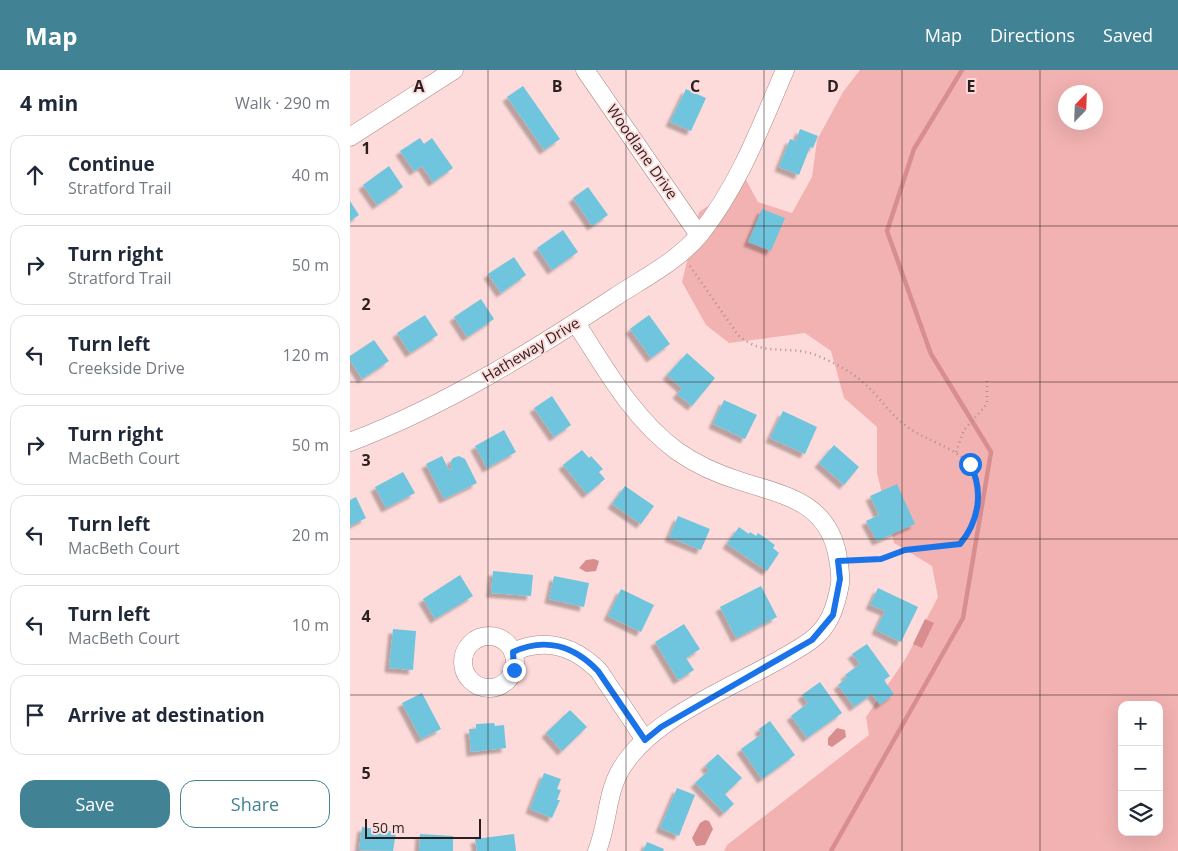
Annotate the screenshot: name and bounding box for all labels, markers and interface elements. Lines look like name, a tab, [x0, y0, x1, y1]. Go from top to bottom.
text: Map	[25, 19, 77, 52]
text: Map	[925, 23, 962, 47]
text: Directions	[990, 23, 1075, 47]
text: Saved	[1103, 23, 1153, 47]
text: A	[413, 75, 425, 97]
text: B	[552, 75, 562, 97]
text: C	[690, 75, 700, 97]
text: D	[827, 75, 839, 97]
text: E	[967, 75, 976, 97]
north arrow	[1058, 85, 1103, 130]
text: 4 min	[20, 89, 78, 117]
text: Walk · 290 m	[235, 92, 330, 114]
street label: Woodlane Drive	[603, 100, 683, 203]
text: 1	[361, 137, 371, 159]
text: Continue	[68, 151, 155, 177]
icon: ahead	[21, 161, 49, 189]
text: 40 m	[292, 164, 329, 186]
text: Stratford Trail	[68, 177, 171, 199]
text: Turn right	[68, 241, 163, 267]
icon: right	[21, 251, 49, 279]
text: 50 m	[292, 254, 329, 276]
text: Stratford Trail	[68, 267, 171, 289]
text: 2	[361, 293, 371, 315]
street label: Hatheway Drive	[478, 312, 583, 386]
text: Turn left	[68, 331, 150, 357]
icon: left	[21, 341, 49, 369]
text: 120 m	[283, 344, 329, 366]
text: Creekside Drive	[68, 357, 185, 379]
text: Turn right	[68, 421, 163, 447]
icon: right	[21, 431, 49, 459]
text: 50 m	[292, 434, 329, 456]
text: MacBeth Court	[68, 447, 180, 469]
text: 3	[361, 449, 371, 471]
route start	[959, 453, 982, 476]
text: Turn left	[68, 511, 150, 537]
icon: left	[21, 521, 49, 549]
text: 20 m	[292, 524, 329, 546]
text: MacBeth Court	[68, 537, 180, 559]
text: Turn left	[68, 601, 150, 627]
text: 4	[361, 605, 371, 627]
icon: left	[21, 611, 49, 639]
text: 10 m	[292, 614, 329, 636]
text: MacBeth Court	[68, 627, 180, 649]
route end	[503, 659, 526, 682]
icon: arrive	[21, 701, 49, 729]
map controls	[1118, 701, 1163, 836]
button: +	[1118, 701, 1163, 746]
text: Arrive at destination	[68, 702, 265, 728]
button: −	[1118, 746, 1163, 791]
text: 5	[361, 762, 371, 784]
button: Save	[20, 780, 170, 828]
button: Share	[180, 780, 330, 828]
button: layers	[1118, 791, 1163, 836]
scale bar	[365, 816, 481, 839]
text: 50 m	[372, 818, 405, 837]

